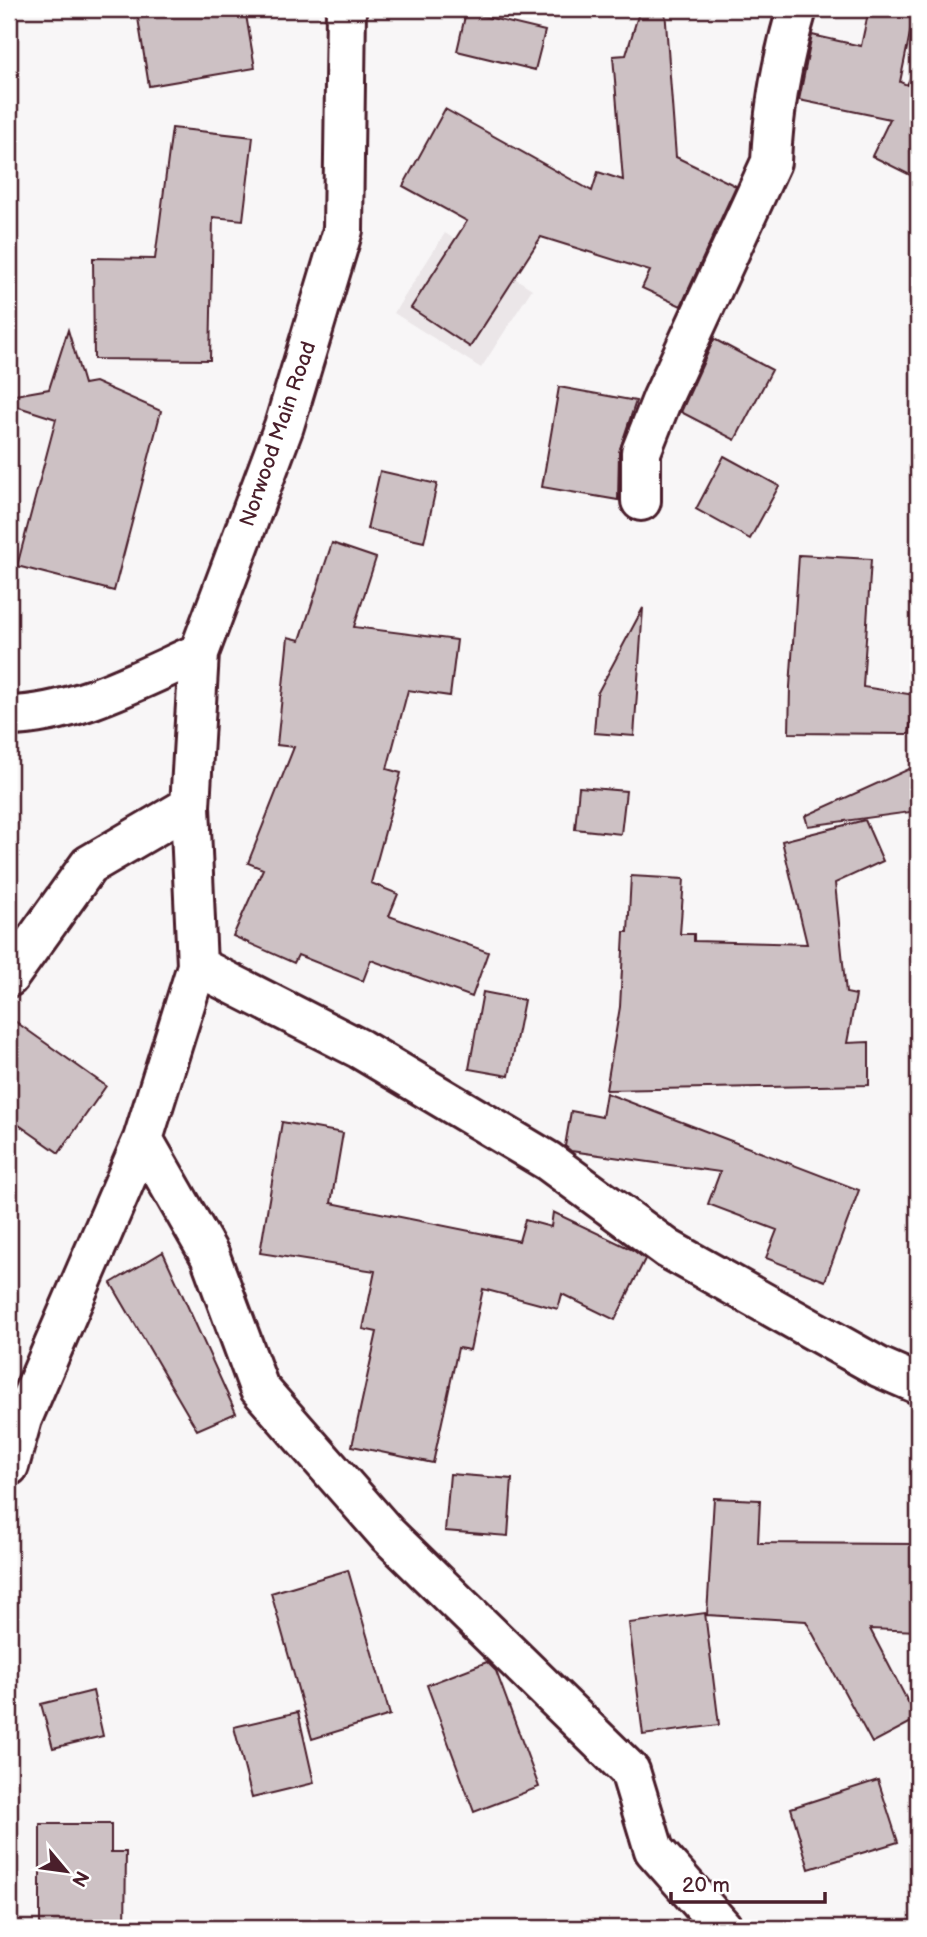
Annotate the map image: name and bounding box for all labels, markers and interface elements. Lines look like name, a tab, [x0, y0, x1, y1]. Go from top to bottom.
street label: Norwood Main Road	[235, 338, 321, 530]
north arrow	[32, 1836, 102, 1906]
scale bar	[671, 1860, 825, 1904]
text: N	[66, 1867, 93, 1890]
text: 20 m	[682, 1873, 730, 1898]

